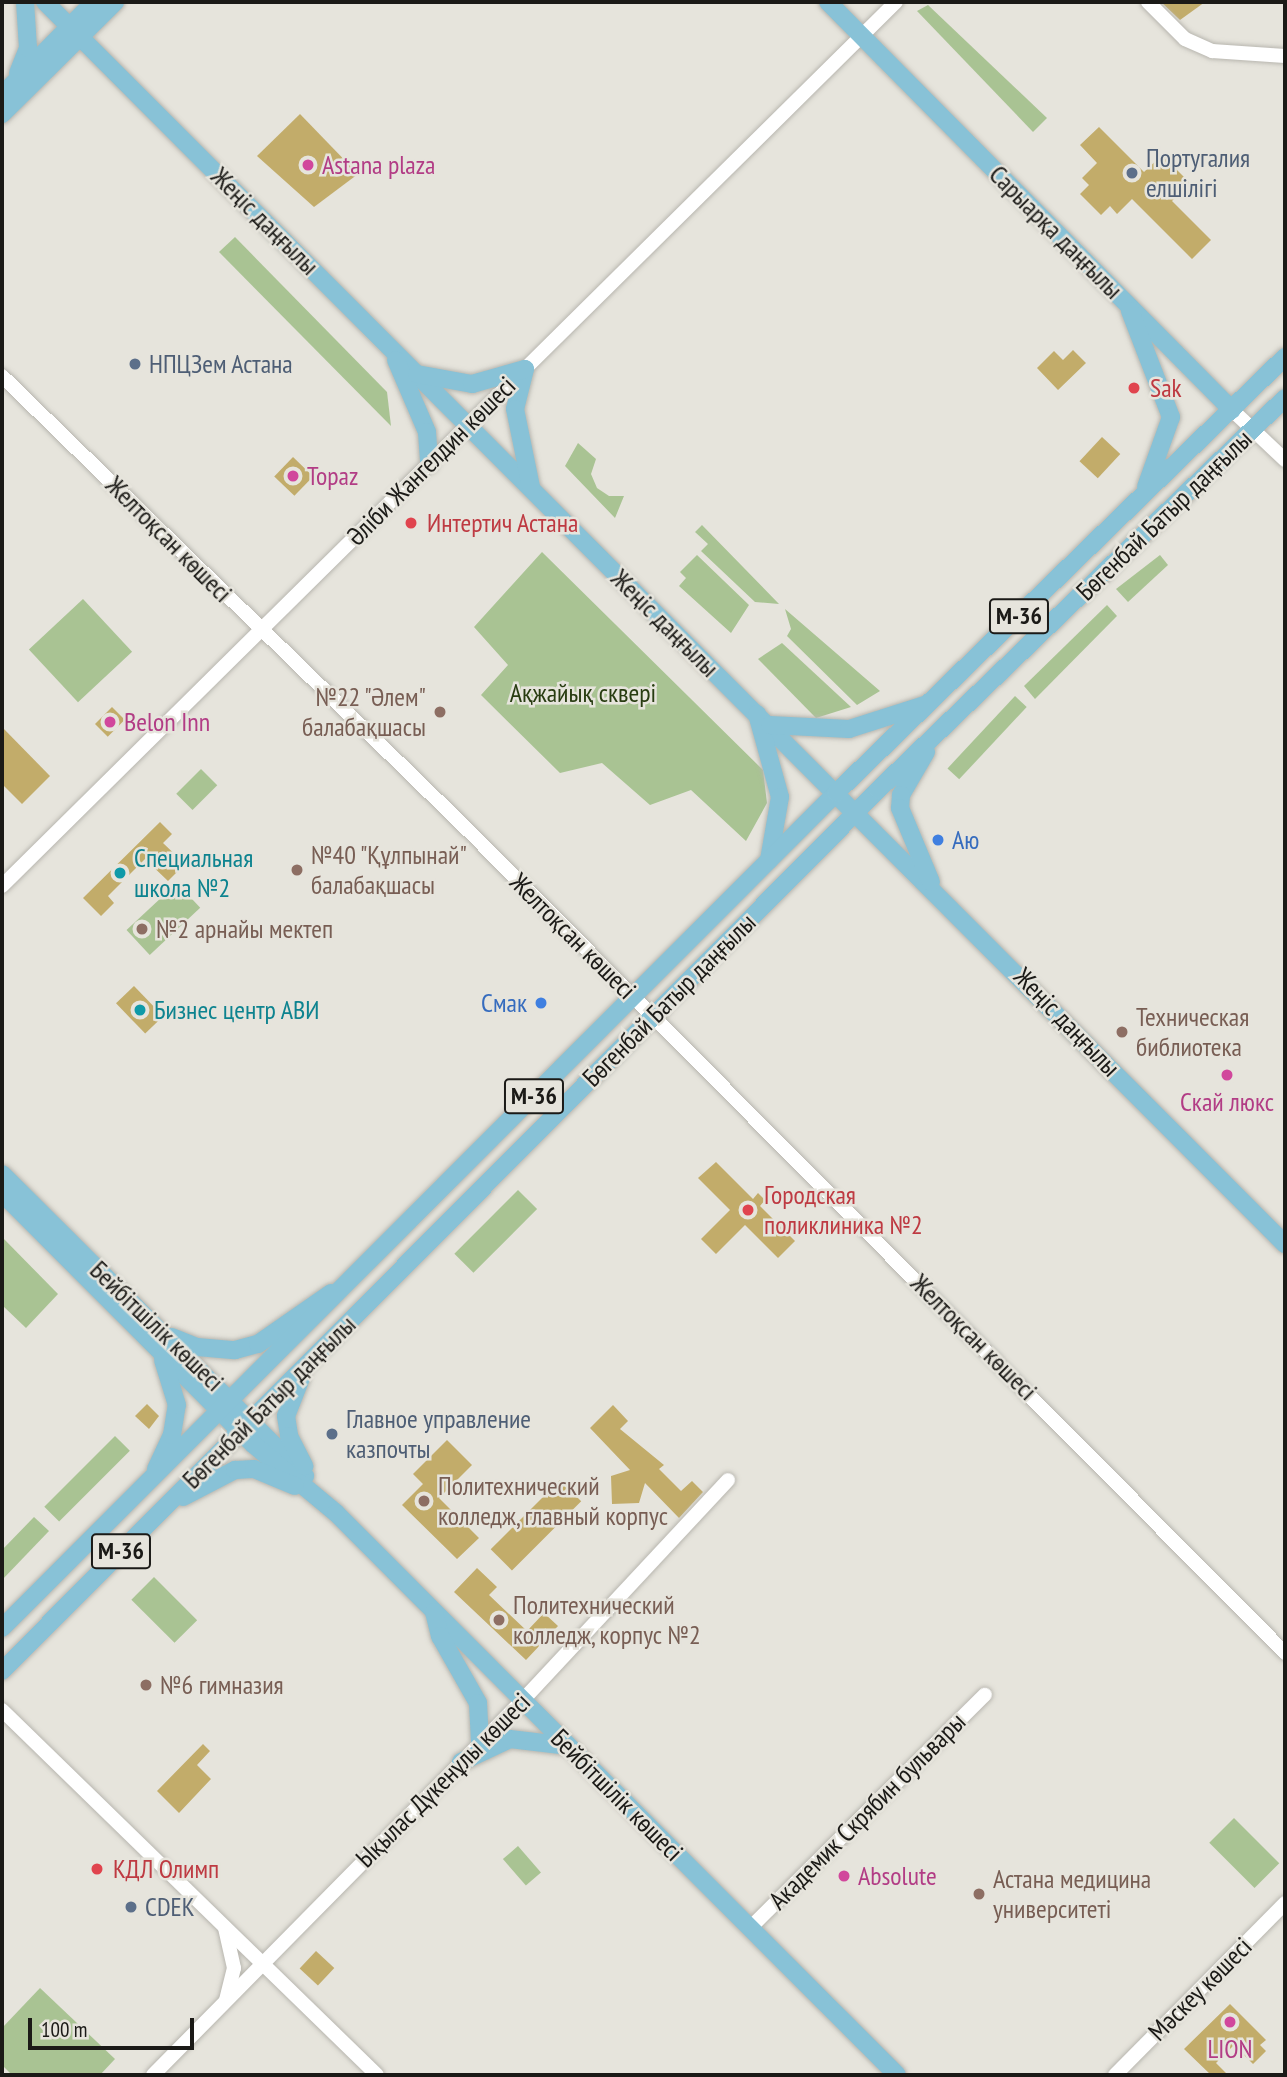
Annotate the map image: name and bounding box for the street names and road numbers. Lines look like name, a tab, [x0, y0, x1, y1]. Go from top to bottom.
street label: Сарыарқа даңғылы	[983, 159, 1129, 305]
street label: Жеңіс даңғылы	[205, 161, 325, 281]
street label: Әліби Жангелдин көшесі	[340, 370, 522, 552]
street label: Бөгенбай Батыр даңғылы	[1070, 423, 1258, 607]
street label: Желтоқсан көшесі	[100, 470, 238, 608]
street label: Жеңіс даңғылы	[605, 563, 725, 683]
road number: M-36	[988, 596, 1050, 636]
street label: Желтоқсан көшесі	[504, 867, 642, 1005]
street label: Бөгенбай Батыр даңғылы	[576, 907, 762, 1093]
street label: Жеңіс даңғылы	[1008, 961, 1126, 1083]
road number: M-36	[503, 1076, 566, 1116]
street label: Бейбітшілік көшесі	[84, 1254, 230, 1398]
street label: Желтоқсан көшесі	[905, 1268, 1043, 1406]
street label: Бөгенбай Батыр даңғылы	[176, 1309, 362, 1495]
road number: M-36	[90, 1531, 152, 1572]
street label: Ықылас Дүкенұлы көшесі	[349, 1686, 537, 1874]
street label: Академик Скрябин бульвары	[762, 1706, 972, 1916]
street label: Бейбітшілік көшесі	[545, 1723, 689, 1867]
street label: Мәскеу көшесі	[1142, 1931, 1258, 2047]

